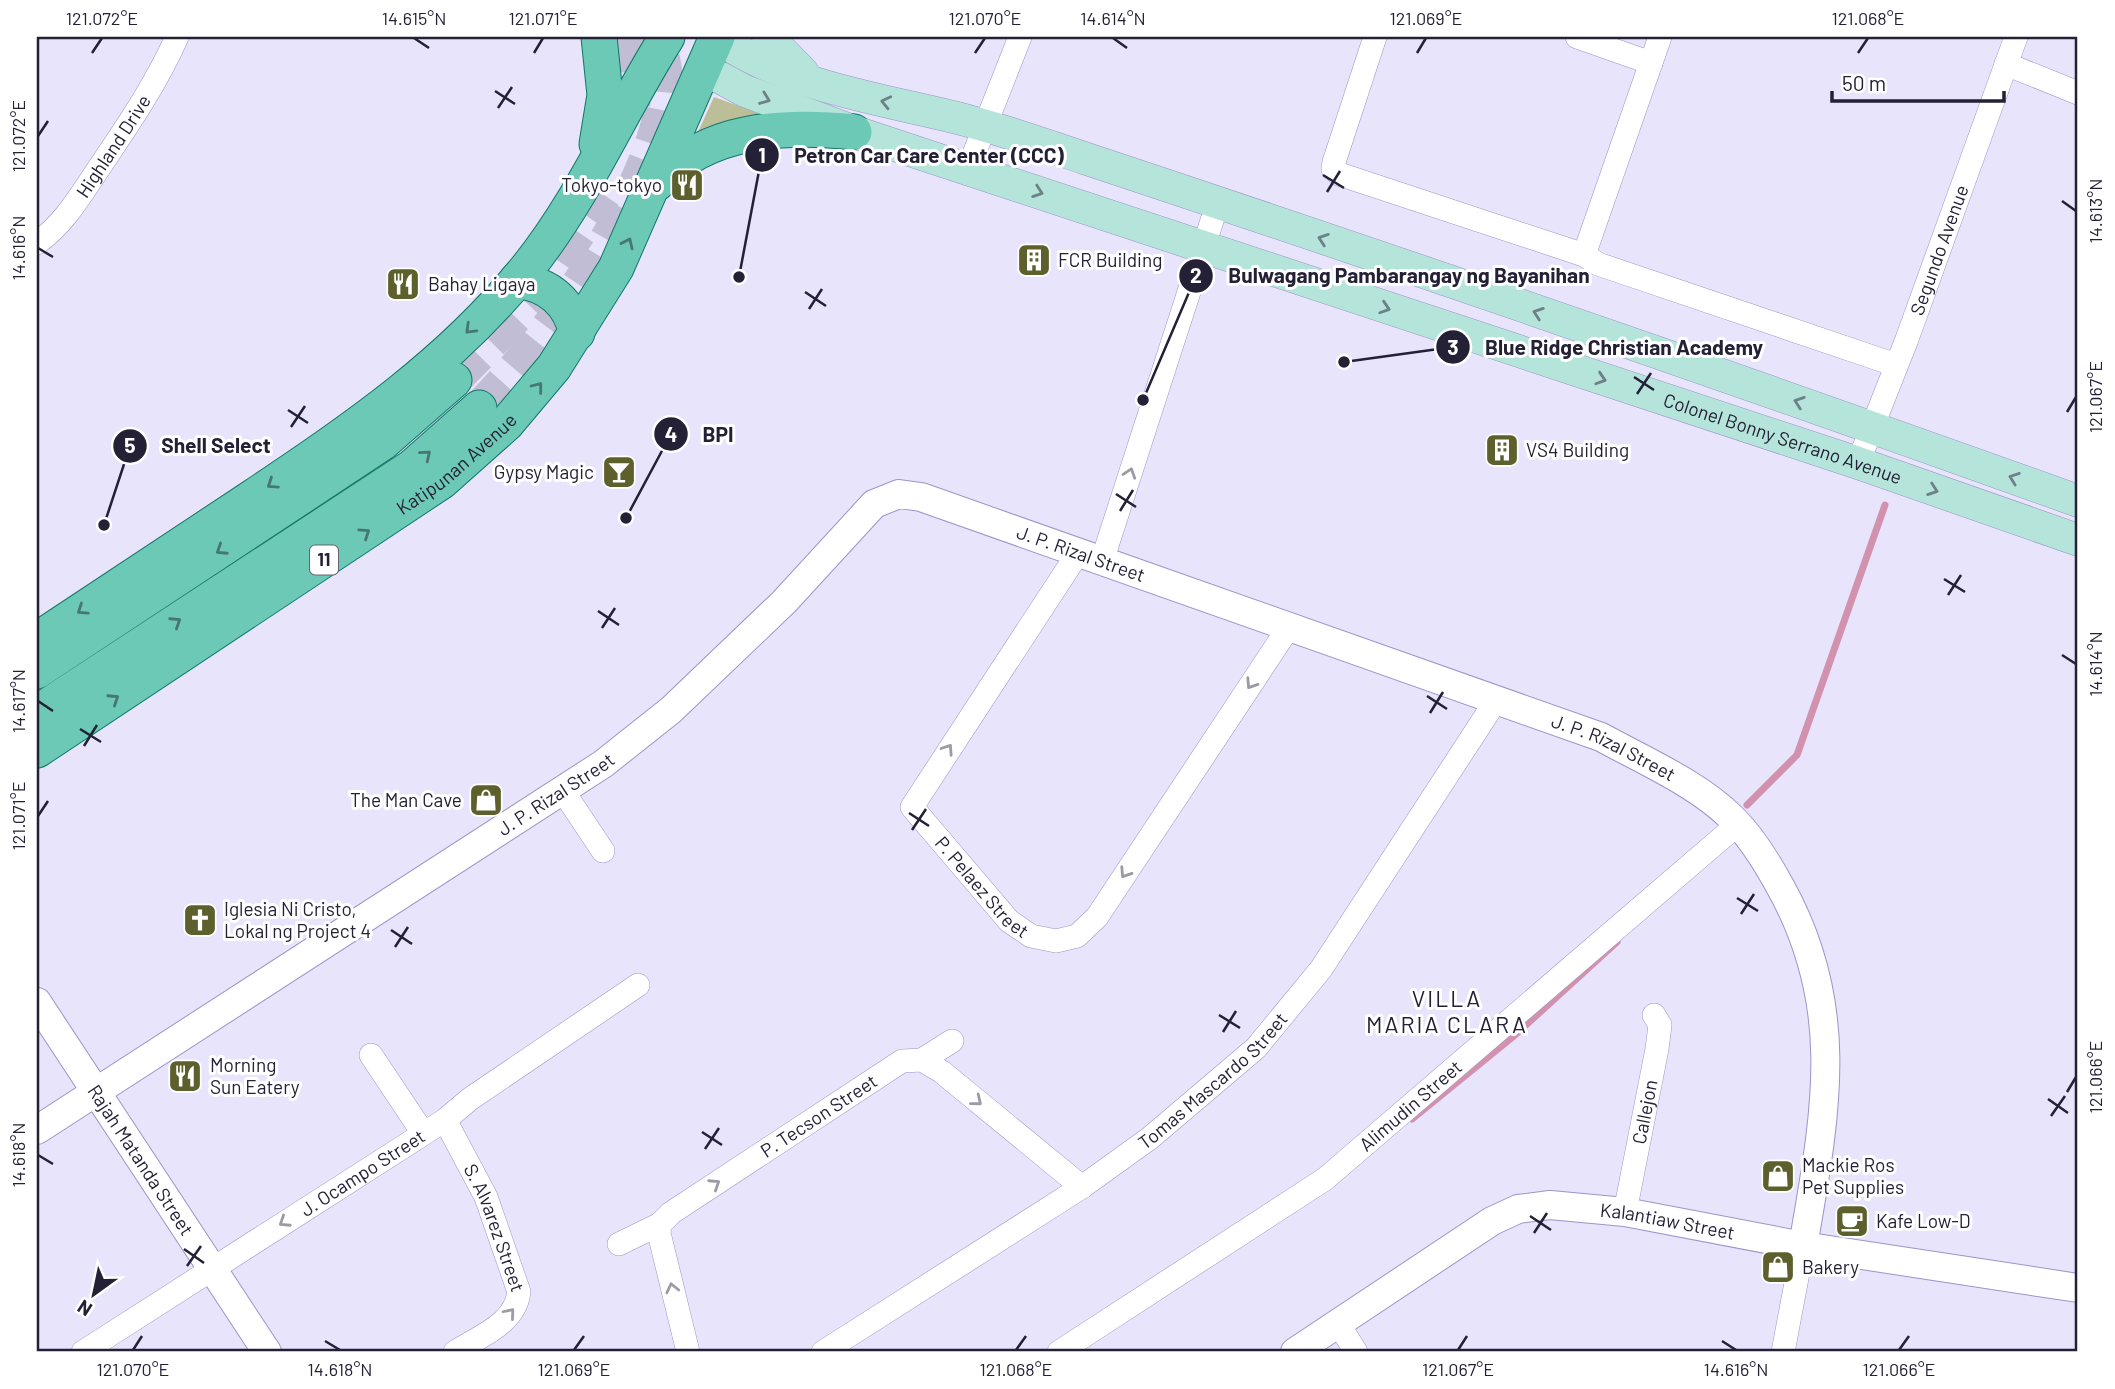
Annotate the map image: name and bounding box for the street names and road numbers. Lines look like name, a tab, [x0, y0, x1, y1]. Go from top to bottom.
street label: Highland Drive	[71, 90, 155, 202]
street label: Segundo Avenue	[1905, 182, 1973, 318]
street label: Colonel Bonny Serrano Avenue	[1661, 388, 1905, 488]
street label: Katipunan Avenue	[392, 408, 521, 519]
street label: J. P. Rizal Street	[1014, 520, 1148, 586]
road number: 11	[310, 546, 338, 574]
street label: J. P. Rizal Street	[1549, 709, 1680, 785]
street label: J. P. Rizal Street	[493, 748, 619, 840]
street label: P. Pelaez Street	[931, 831, 1034, 942]
street label: Tomas Mascardo Street	[1133, 1007, 1292, 1154]
street label: Alimudin Street	[1354, 1055, 1466, 1156]
street label: P. Tecson Street	[756, 1069, 881, 1162]
street label: Callejon	[1627, 1078, 1662, 1146]
street label: Rajah Matanda Street	[83, 1080, 199, 1239]
street label: J. Ocampo Street	[296, 1124, 429, 1221]
street label: S. Alvarez Street	[459, 1160, 530, 1295]
street label: Kalantiaw Street	[1599, 1198, 1737, 1244]

